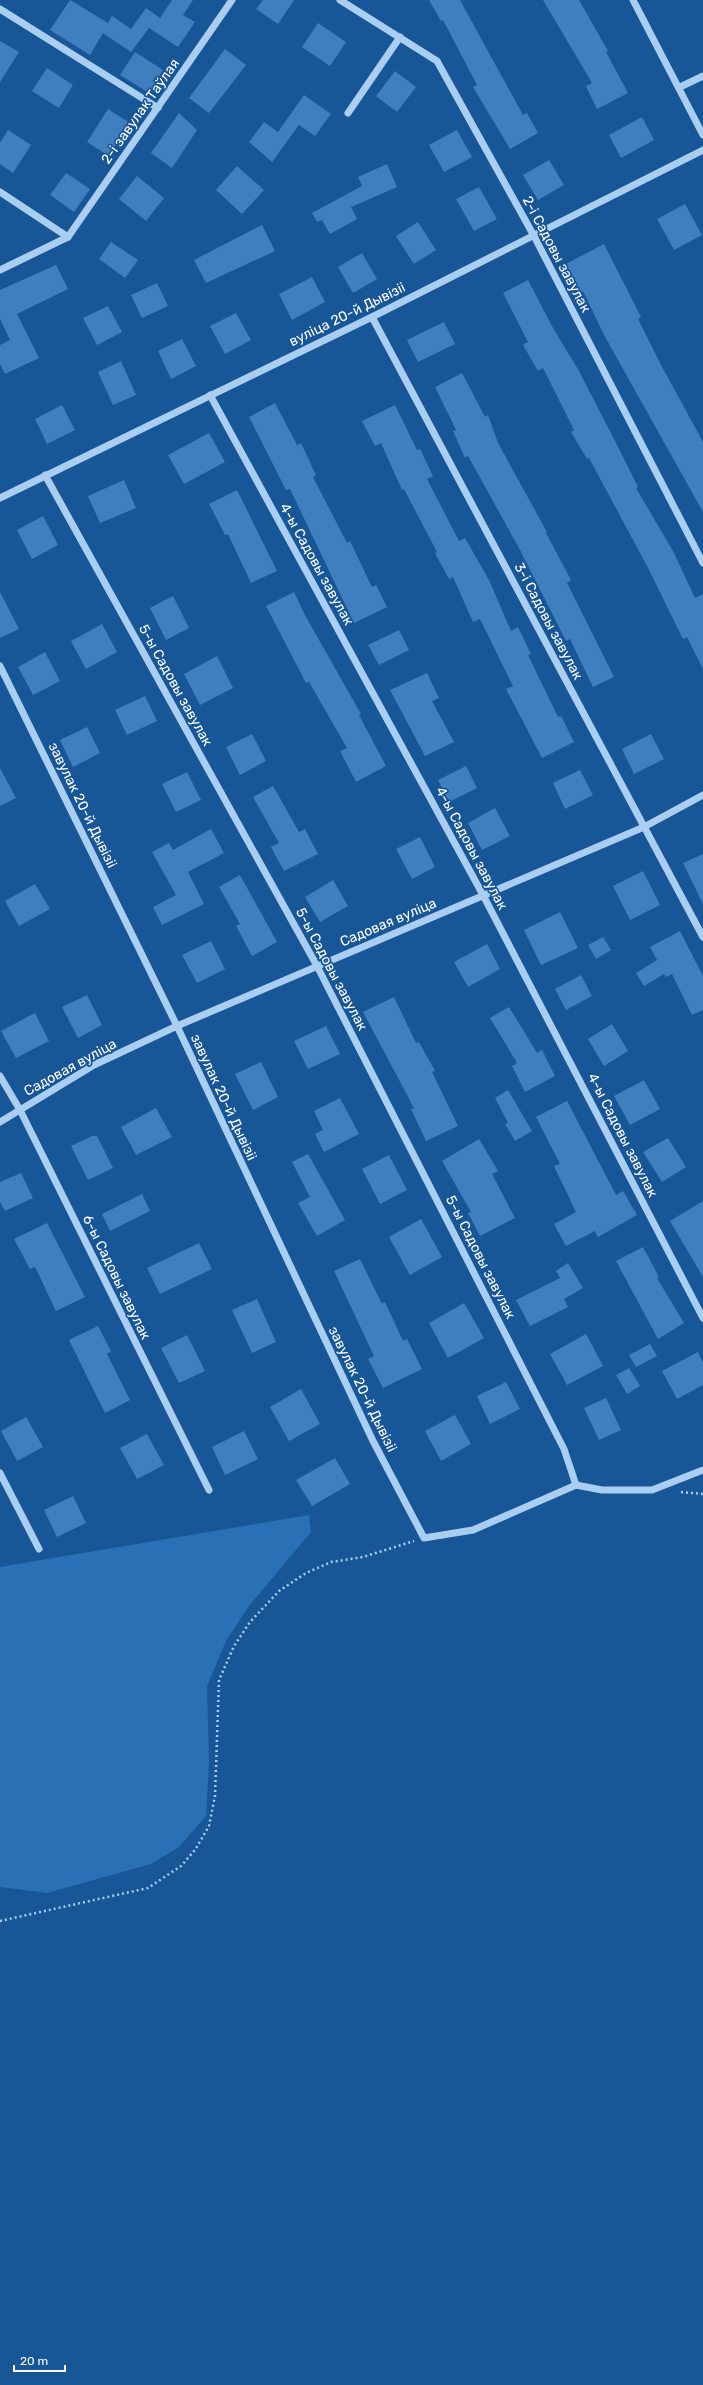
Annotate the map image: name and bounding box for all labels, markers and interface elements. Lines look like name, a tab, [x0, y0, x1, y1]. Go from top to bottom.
street label: 2-і завулак Таўлая	[98, 55, 183, 167]
street label: 2-і Садовы завулак	[519, 193, 595, 316]
street label: вуліца 20-й Дывізіі	[286, 279, 408, 350]
street label: 4-ы Садовы завулак	[276, 500, 357, 629]
street label: 3-і Садовы завулак	[511, 560, 587, 683]
street label: 5-ы Садовы завулак	[135, 621, 216, 749]
street label: завулак 20-й Дывізіі	[45, 740, 120, 871]
street label: 4-ы Садовы завулак	[432, 784, 511, 913]
street label: Садовая вуліца	[337, 894, 439, 950]
street label: 5-ы Садовы завулак	[292, 905, 371, 1034]
street label: завулак 20-й Дывізіі	[187, 1031, 260, 1163]
street label: Садовая вуліца	[21, 1035, 119, 1100]
street label: 4-ы Садовы завулак	[584, 1070, 661, 1200]
street label: 5-ы Садовы завулак	[442, 1193, 519, 1322]
street label: 6-ы Садовы завулак	[79, 1212, 154, 1343]
street label: завулак 20-й Дывізіі	[325, 1324, 400, 1455]
scale bar	[14, 2347, 65, 2373]
text: 20 m	[20, 2354, 48, 2368]

